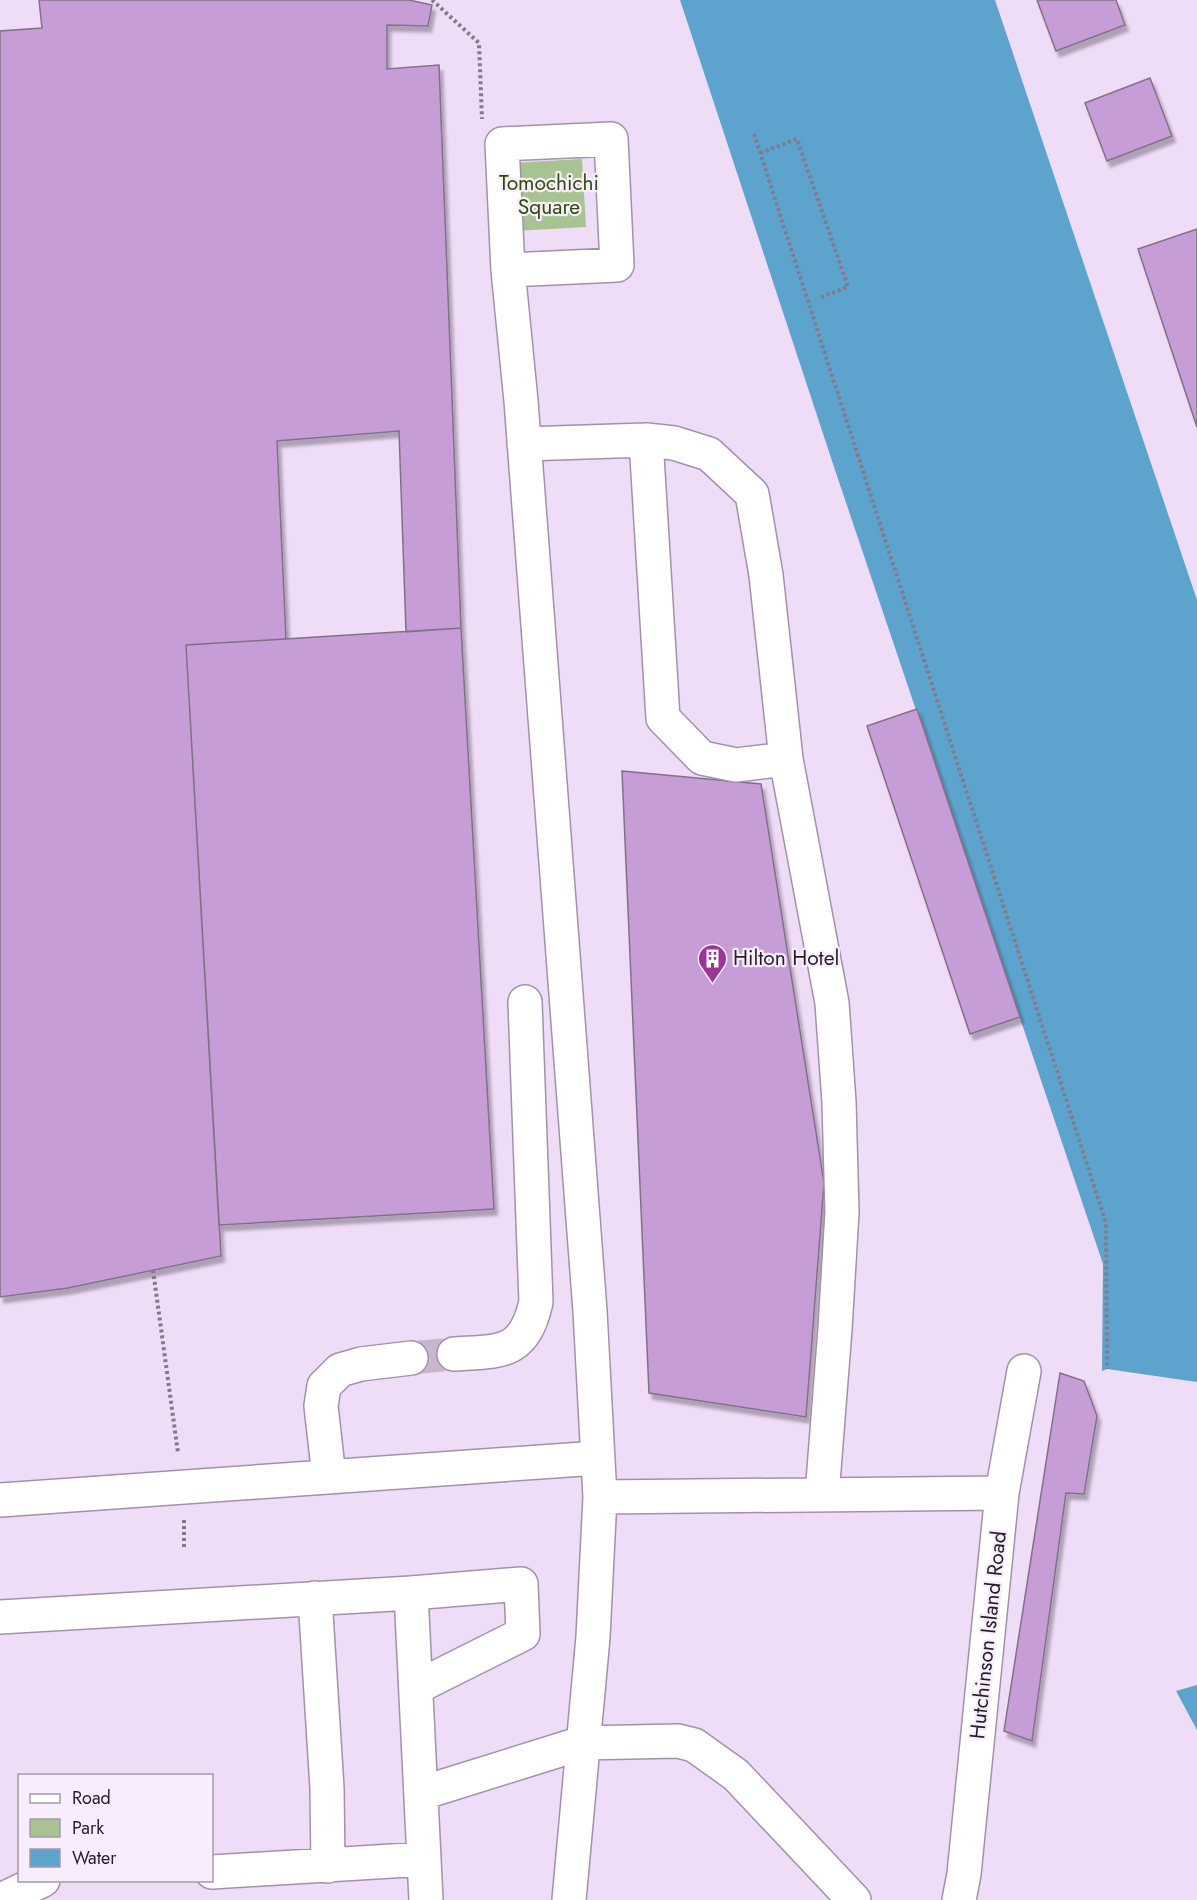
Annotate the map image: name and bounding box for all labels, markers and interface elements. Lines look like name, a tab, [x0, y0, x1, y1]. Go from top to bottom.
park label: Tomochichi Square	[499, 168, 599, 222]
building icon: Hilton Hotel	[696, 942, 728, 984]
place label: Hilton Hotel	[733, 943, 839, 973]
street label: Hutchinson Island Road	[962, 1529, 1014, 1741]
legend	[18, 1774, 213, 1882]
text: Road	[72, 1785, 111, 1811]
text: Park	[72, 1815, 104, 1841]
text: Water	[72, 1845, 117, 1871]

